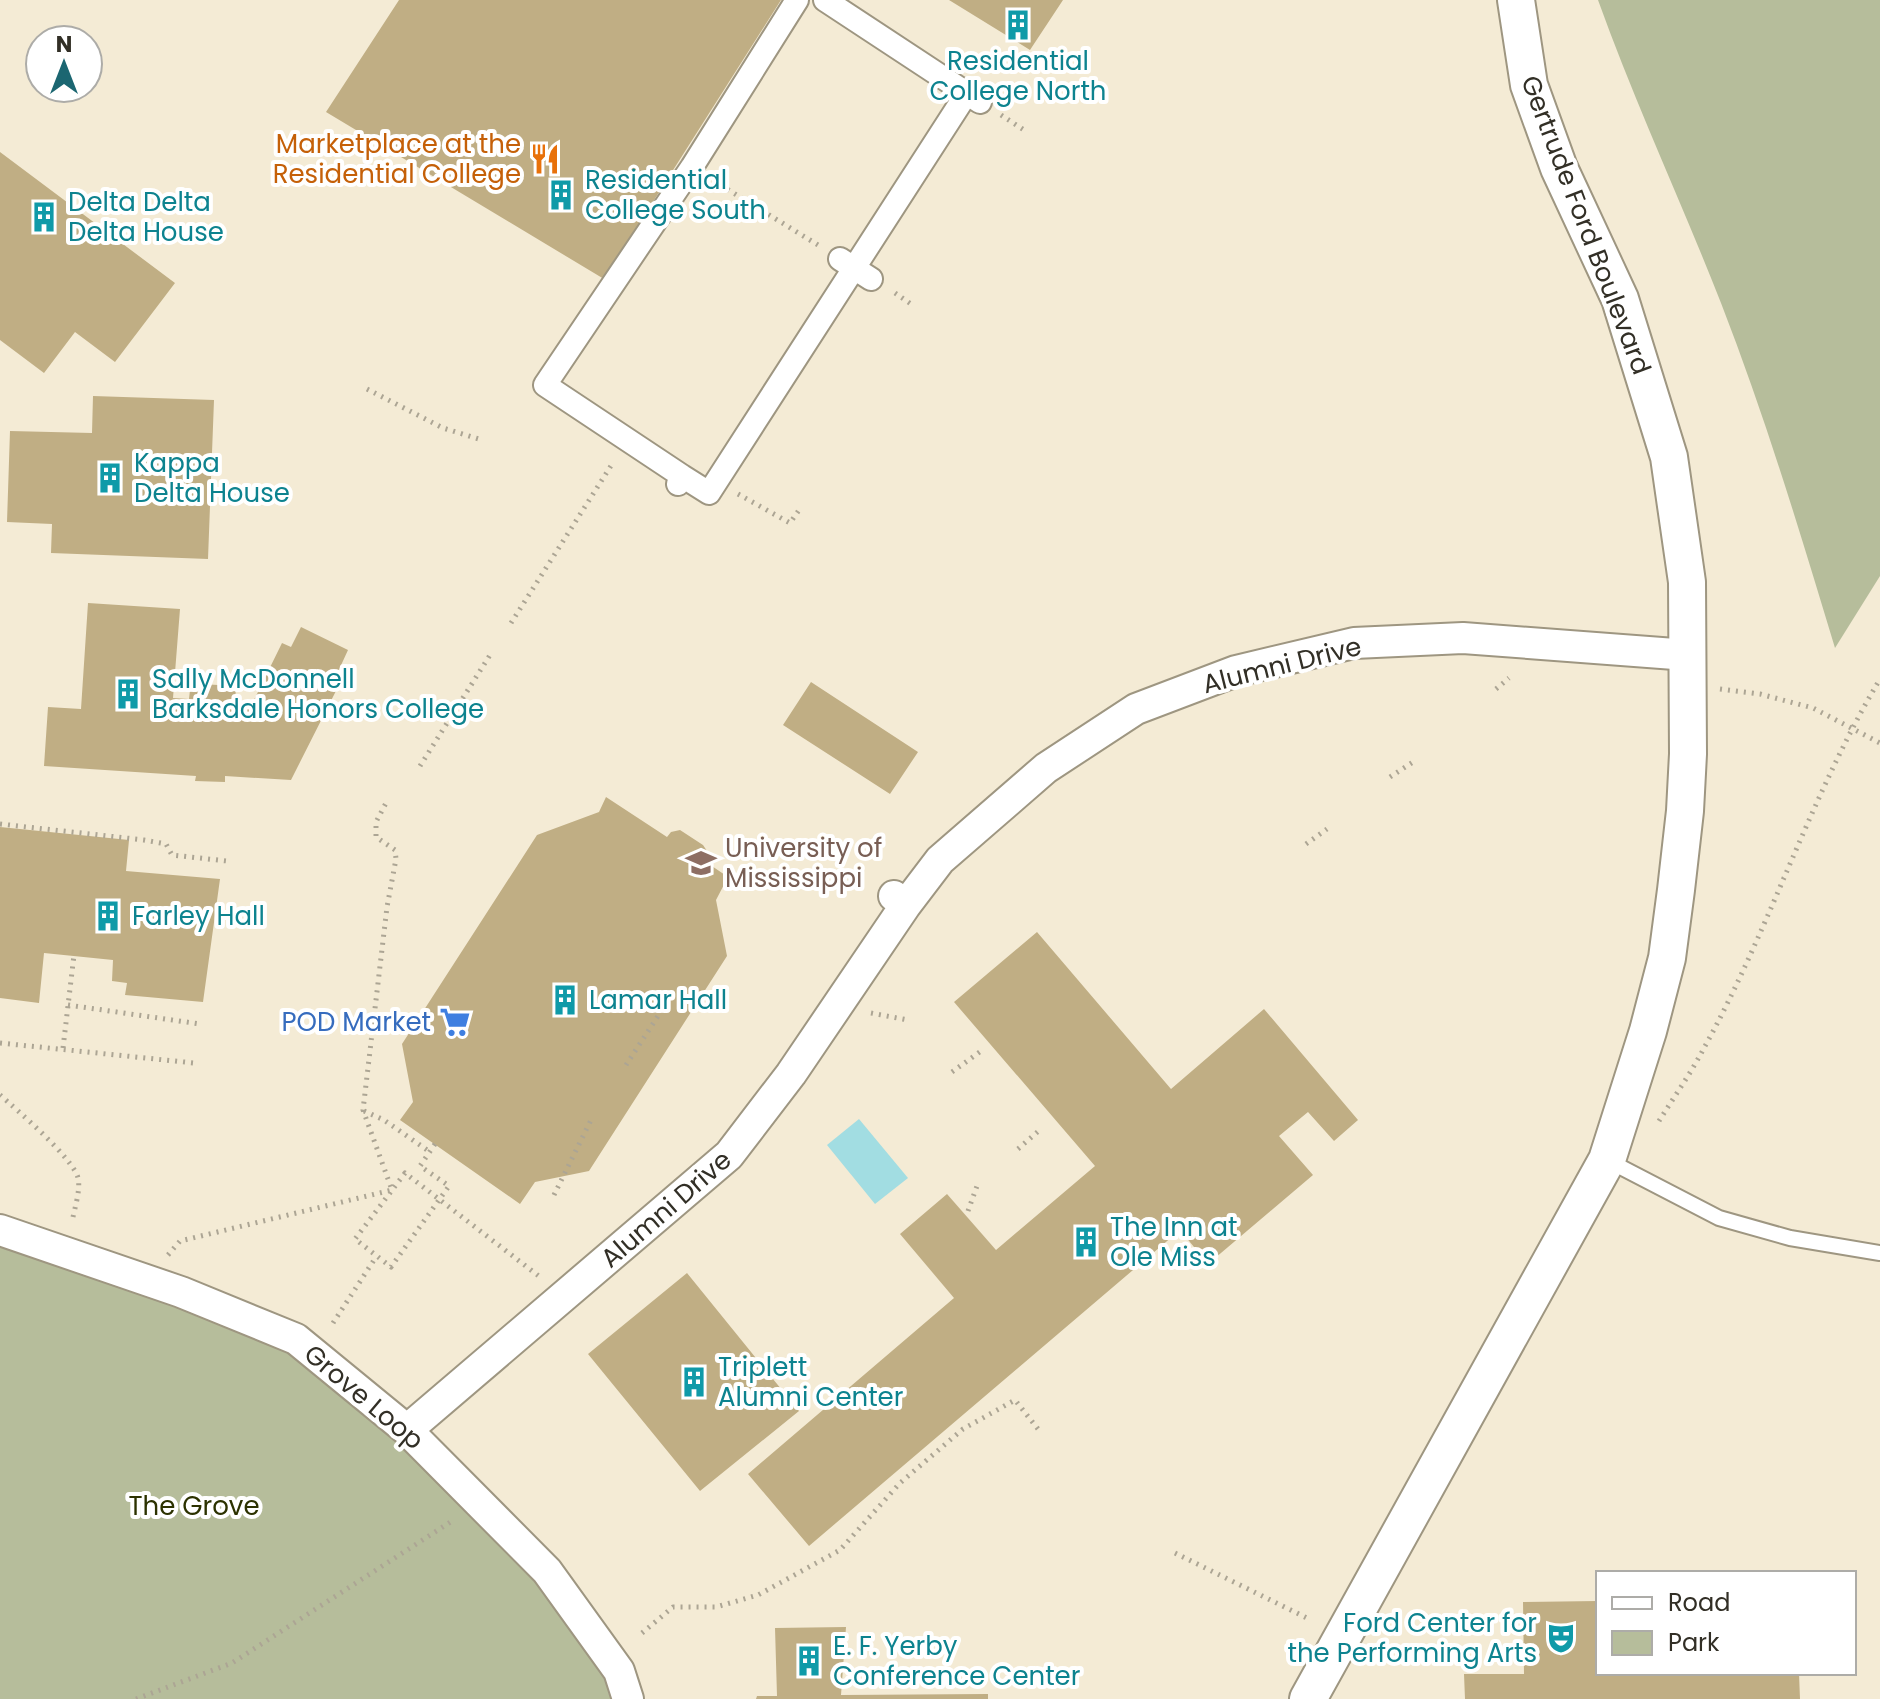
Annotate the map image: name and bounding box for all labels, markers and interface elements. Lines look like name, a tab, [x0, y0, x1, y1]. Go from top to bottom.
building icon: Residential College North	[1001, 8, 1035, 42]
north arrow	[24, 24, 104, 104]
text: N	[56, 29, 72, 60]
place label: Residential College North	[930, 43, 1106, 109]
street label: Gertrude Ford Boulevard	[1512, 70, 1660, 380]
place label: Marketplace at the Residential College	[273, 126, 521, 192]
restaurant icon: Marketplace at the Residential College	[528, 142, 562, 176]
place label: Residential College South	[585, 162, 766, 228]
building icon: Residential College South	[544, 178, 578, 212]
place label: Delta Delta Delta House	[68, 184, 224, 250]
building icon: Delta Delta Delta House	[27, 200, 61, 234]
place label: Kappa Delta House	[134, 445, 290, 511]
building icon: Kappa Delta House	[93, 461, 127, 495]
street label: Alumni Drive	[1199, 628, 1365, 702]
place label: Sally McDonnell Barksdale Honors College	[152, 661, 484, 727]
building icon: Sally McDonnell Barksdale Honors College	[111, 677, 145, 711]
place label: University of Mississippi	[725, 830, 882, 896]
school or university icon: University of Mississippi	[684, 846, 718, 880]
place label: Farley Hall	[132, 898, 265, 934]
building icon: Farley Hall	[91, 899, 125, 933]
place label: Lamar Hall	[589, 982, 727, 1018]
building icon: Lamar Hall	[548, 983, 582, 1017]
place label: POD Market	[282, 1004, 431, 1040]
supermarket icon: POD Market	[438, 1005, 472, 1039]
street label: Alumni Drive	[593, 1142, 739, 1276]
place label: The Inn at Ole Miss	[1110, 1209, 1237, 1275]
building icon: The Inn at Ole Miss	[1069, 1225, 1103, 1259]
street label: Grove Loop	[296, 1336, 432, 1458]
place label: Triplett Alumni Center	[718, 1349, 903, 1415]
building icon: Triplett Alumni Center	[677, 1365, 711, 1399]
park label: The Grove	[128, 1488, 260, 1524]
legend	[1596, 1571, 1856, 1675]
text: Road	[1668, 1586, 1730, 1619]
place label: Ford Center for the Performing Arts	[1287, 1605, 1537, 1671]
theatre icon: Ford Center for the Performing Arts	[1544, 1621, 1578, 1655]
text: Park	[1668, 1626, 1720, 1659]
place label: E. F. Yerby Conference Center	[833, 1628, 1080, 1694]
building icon: E. F. Yerby Conference Center	[792, 1644, 826, 1678]

